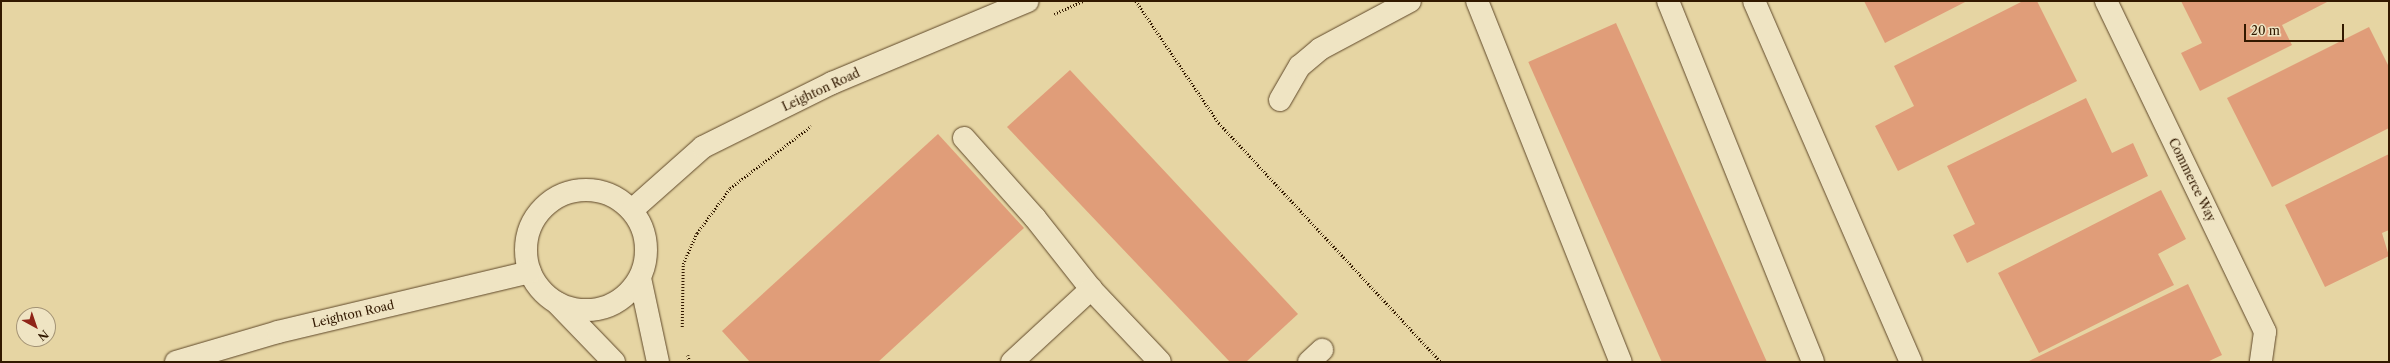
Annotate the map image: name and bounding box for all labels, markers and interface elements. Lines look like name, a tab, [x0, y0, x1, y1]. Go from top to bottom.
scale bar	[2246, 16, 2346, 42]
text: 20 m	[2251, 23, 2280, 38]
street label: Leighton Road	[780, 66, 862, 114]
street label: Commerce Way	[2165, 136, 2219, 224]
street label: Leighton Road	[310, 298, 396, 330]
north arrow	[16, 307, 56, 347]
text: N	[35, 327, 51, 344]

